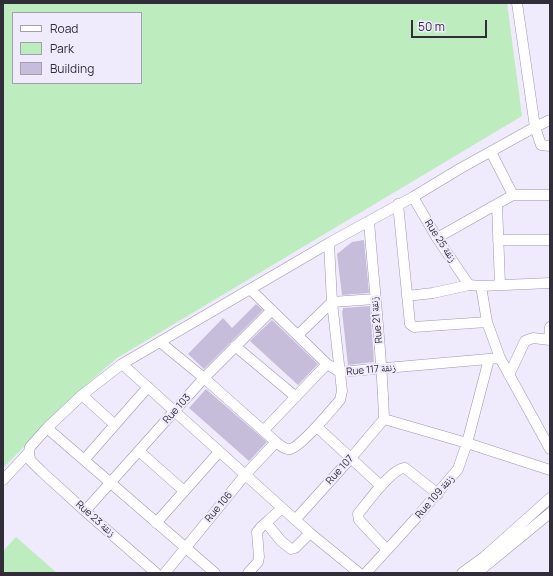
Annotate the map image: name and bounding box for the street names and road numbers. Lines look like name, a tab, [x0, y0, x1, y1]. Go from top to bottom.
street label: Rue 25 زنقة	[422, 217, 458, 265]
street label: Rue 21 زنقة	[369, 296, 385, 344]
street label: Rue 117 زنقة	[346, 362, 396, 378]
street label: Rue 103	[161, 392, 193, 426]
street label: Rue 107	[324, 453, 356, 487]
street label: Rue 109 زنقة	[413, 473, 457, 521]
street label: Rue 106	[203, 489, 235, 525]
street label: Rue 23 زنقة	[73, 498, 117, 540]

